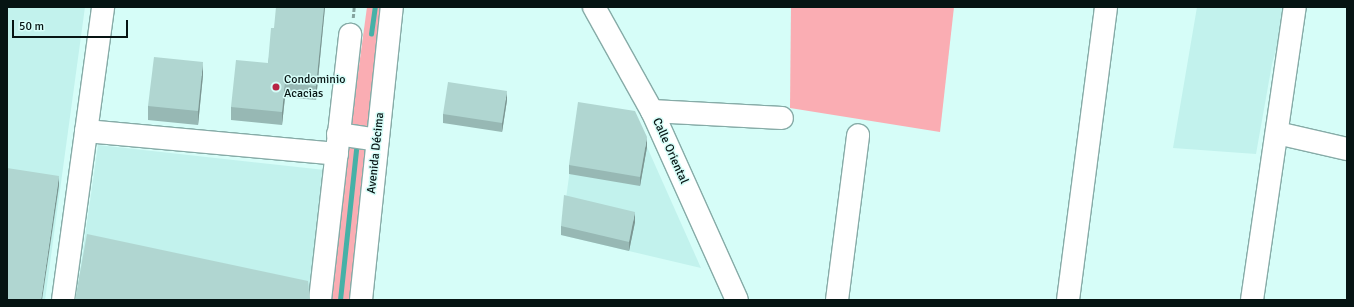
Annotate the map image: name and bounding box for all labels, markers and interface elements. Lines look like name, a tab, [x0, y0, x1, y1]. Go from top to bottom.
scale bar	[14, 12, 130, 38]
text: 50 m	[19, 19, 44, 34]
place label: Condominio Acacias	[284, 73, 345, 101]
marker: Condominio Acacias	[271, 82, 281, 92]
street label: Avenida Décima	[365, 112, 387, 194]
street label: Calle Oriental	[649, 116, 691, 186]

